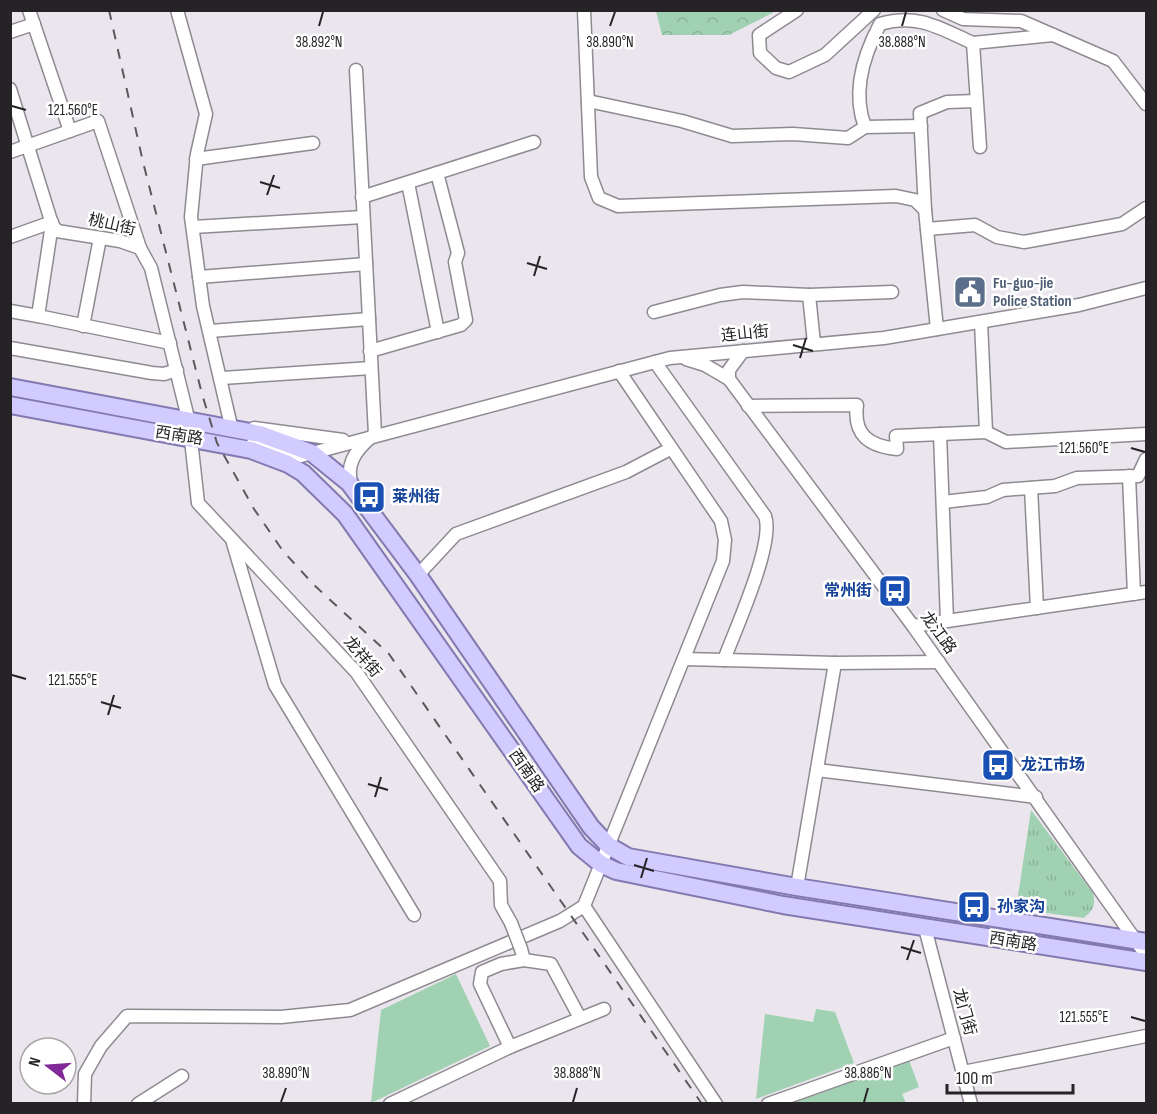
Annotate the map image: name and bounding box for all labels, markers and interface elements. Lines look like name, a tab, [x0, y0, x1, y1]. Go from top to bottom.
text: 38.892°N	[295, 33, 343, 52]
text: 38.890°N	[586, 33, 634, 52]
text: 38.888°N	[878, 33, 926, 52]
text: 121.560°E	[48, 101, 98, 120]
street label: 桃山街	[86, 210, 138, 240]
public building icon: Fu-guo-jie Police Station	[952, 274, 988, 310]
place label: Fu-guo-jie Police Station	[993, 274, 1072, 311]
street label: 连山街	[720, 322, 770, 346]
street label: 西南路	[154, 423, 204, 449]
text: 121.560°E	[1059, 439, 1109, 458]
bus stop icon: 莱州街	[351, 479, 387, 515]
place label: 莱州街	[392, 487, 440, 507]
bus stop icon: 常州街	[877, 573, 913, 609]
place label: 常州街	[824, 581, 872, 601]
street label: 龙江路	[916, 608, 960, 658]
street label: 龙祥街	[339, 633, 385, 681]
text: 121.555°E	[49, 671, 97, 690]
street label: 西南路	[504, 746, 548, 796]
bus stop icon: 龙江市场	[980, 747, 1016, 783]
place label: 龙江市场	[1021, 755, 1085, 775]
bus stop icon: 孙家沟	[956, 889, 992, 925]
place label: 孙家沟	[997, 898, 1045, 917]
street label: 西南路	[988, 929, 1038, 955]
street label: 龙门街	[949, 986, 979, 1038]
text: 121.555°E	[1060, 1008, 1108, 1027]
north arrow	[18, 1036, 78, 1096]
text: N	[25, 1055, 45, 1069]
scale bar	[947, 1057, 1073, 1095]
text: 38.890°N	[262, 1064, 310, 1083]
text: 38.888°N	[553, 1064, 601, 1083]
text: 38.886°N	[844, 1064, 892, 1083]
text: 100 m	[956, 1068, 993, 1089]

